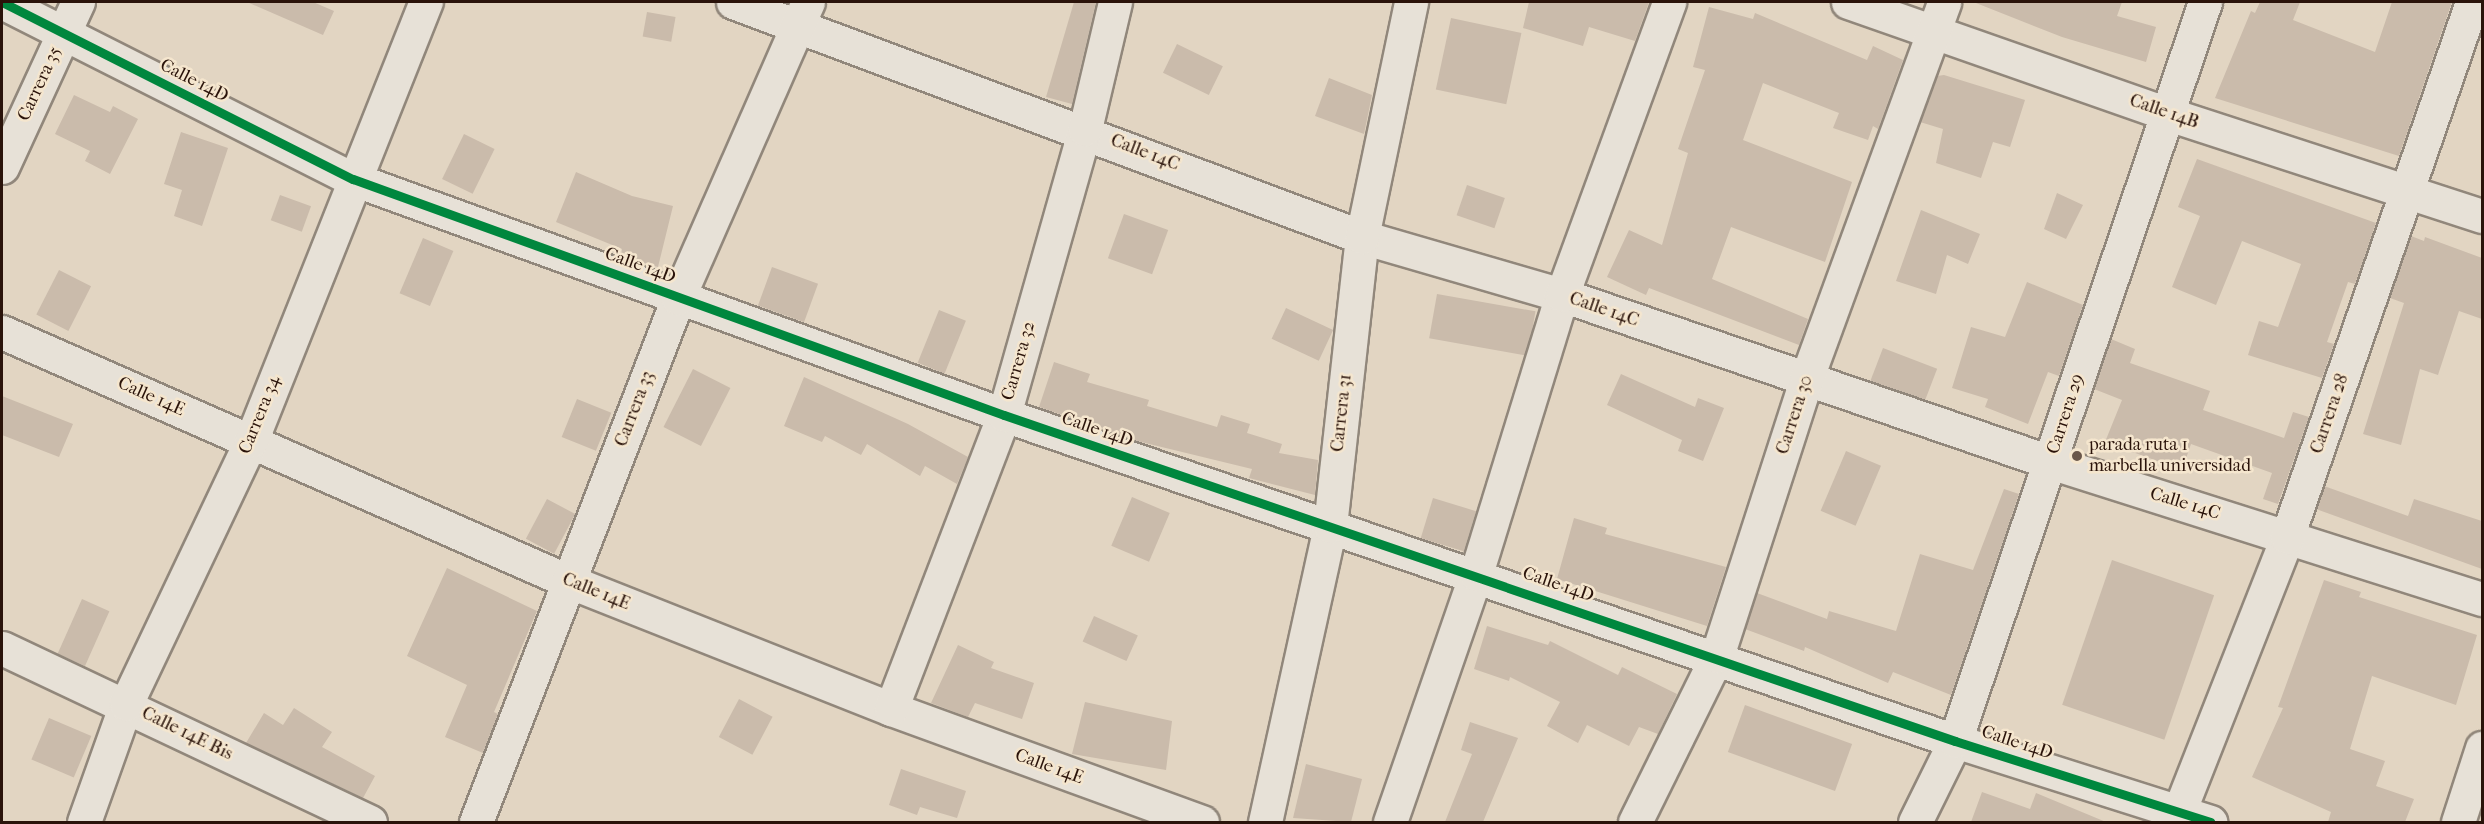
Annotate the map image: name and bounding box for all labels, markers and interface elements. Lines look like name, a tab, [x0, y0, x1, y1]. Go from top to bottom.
street label: Carrera 35	[13, 43, 67, 125]
street label: Calle 14D	[156, 55, 232, 107]
street label: Calle 14B	[2127, 90, 2201, 134]
street label: Calle 14C	[1107, 130, 1183, 176]
street label: Calle 14D	[602, 243, 678, 289]
street label: Calle 14C	[1566, 288, 1642, 332]
street label: Carrera 32	[997, 319, 1041, 403]
street label: Carrera 33	[611, 368, 659, 450]
street label: Carrera 29	[2043, 371, 2089, 457]
street label: Carrera 28	[2306, 371, 2354, 457]
street label: Calle 14E	[114, 373, 188, 421]
street label: Carrera 34	[235, 373, 285, 457]
street label: Carrera 31	[1327, 373, 1357, 453]
street label: Carrera 30	[1772, 373, 1818, 457]
street label: Calle 14D	[1059, 408, 1135, 452]
place label: parada ruta 1 marbella universidad	[2089, 435, 2251, 478]
marker: parada ruta 1 marbella universidad	[2070, 449, 2084, 463]
street label: Calle 14C	[2147, 483, 2223, 525]
street label: Calle 14D	[1520, 563, 1596, 607]
street label: Calle 14E	[559, 569, 633, 615]
street label: Calle 14E Bis	[138, 703, 236, 765]
street label: Calle 14D	[1979, 721, 2055, 765]
street label: Calle 14E	[1012, 745, 1086, 789]

